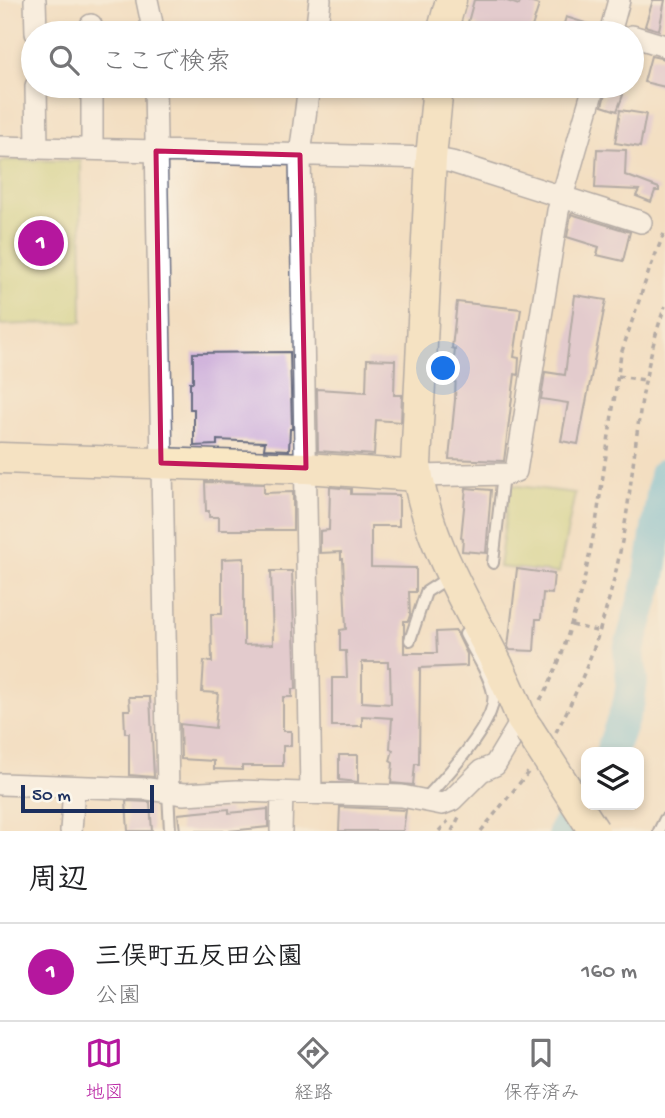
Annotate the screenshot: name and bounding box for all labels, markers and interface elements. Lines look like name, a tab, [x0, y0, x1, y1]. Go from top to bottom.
search box	[21, 21, 644, 98]
icon: search	[45, 41, 83, 79]
text: ここで検索	[101, 49, 231, 80]
pin: 1	[18, 217, 64, 269]
your location	[426, 351, 460, 385]
map controls	[581, 747, 644, 810]
button: layers	[581, 747, 644, 810]
scale bar	[21, 782, 154, 814]
text: 50 m	[32, 785, 71, 808]
text: 周辺	[28, 865, 88, 900]
text: 三俣町五反田公園	[95, 944, 303, 975]
text: 1	[46, 959, 56, 986]
text: 160 m	[581, 959, 637, 986]
text: 公園	[95, 984, 141, 1011]
tab: 地図	[85, 1034, 124, 1106]
tab: 経路	[294, 1034, 333, 1106]
tab: 保存済み	[503, 1034, 580, 1106]

